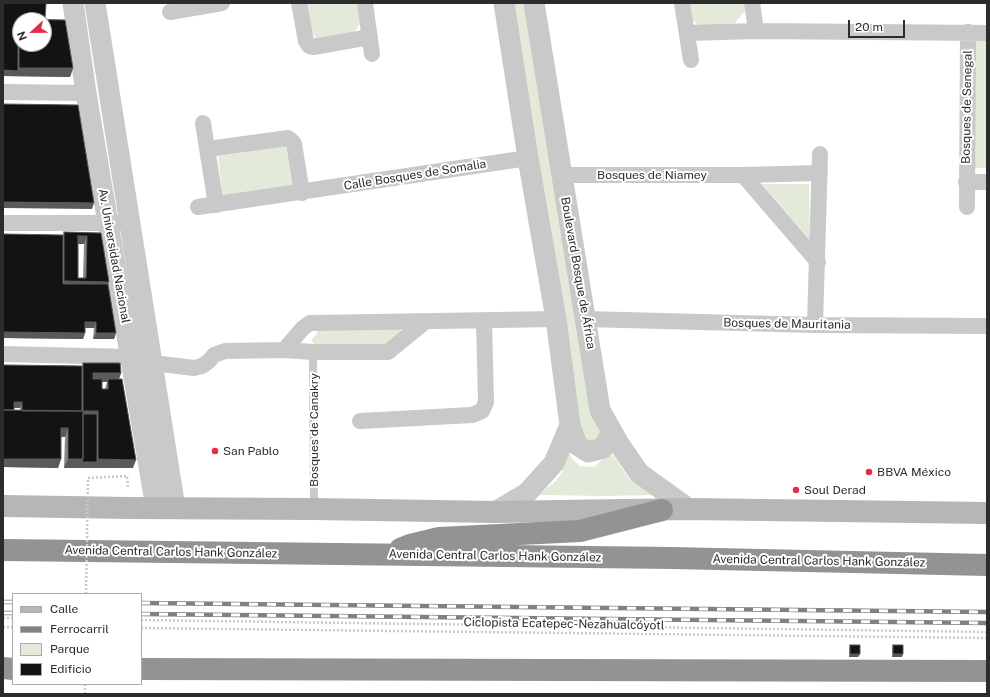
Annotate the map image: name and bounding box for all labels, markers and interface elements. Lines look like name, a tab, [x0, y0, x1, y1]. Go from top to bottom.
north arrow	[12, 12, 52, 52]
scale bar	[850, 12, 907, 38]
text: 20 m	[855, 20, 883, 34]
text: N	[15, 30, 29, 42]
street label: Bosques de Senegal	[959, 50, 975, 164]
street label: Calle Bosques de Somalia	[343, 157, 487, 193]
street label: Bosques de Niamey	[597, 168, 707, 182]
street label: Av. Universidad Nacional	[95, 188, 133, 324]
street label: Boulevard Bosque de África	[558, 196, 598, 350]
street label: Bosques de Mauritania	[723, 316, 851, 332]
street label: Bosques de Canakry	[307, 373, 321, 487]
place label: San Pablo	[223, 444, 279, 458]
marker: San Pablo	[210, 446, 220, 456]
place label: BBVA México	[877, 465, 951, 479]
marker: BBVA México	[864, 467, 874, 477]
place label: Soul Derad	[804, 483, 866, 497]
marker: Soul Derad	[791, 485, 801, 495]
street label: Avenida Central Carlos Hank González	[64, 543, 278, 561]
street label: Avenida Central Carlos Hank González	[388, 547, 602, 565]
street label: Avenida Central Carlos Hank González	[712, 552, 926, 570]
legend	[12, 593, 142, 685]
text: Calle	[50, 602, 78, 616]
street label: Ciclopista Ecatepec-Nezahualcóyotl	[463, 615, 665, 633]
text: Ferrocarril	[50, 622, 109, 636]
text: Parque	[50, 642, 90, 656]
text: Edificio	[50, 662, 92, 676]

